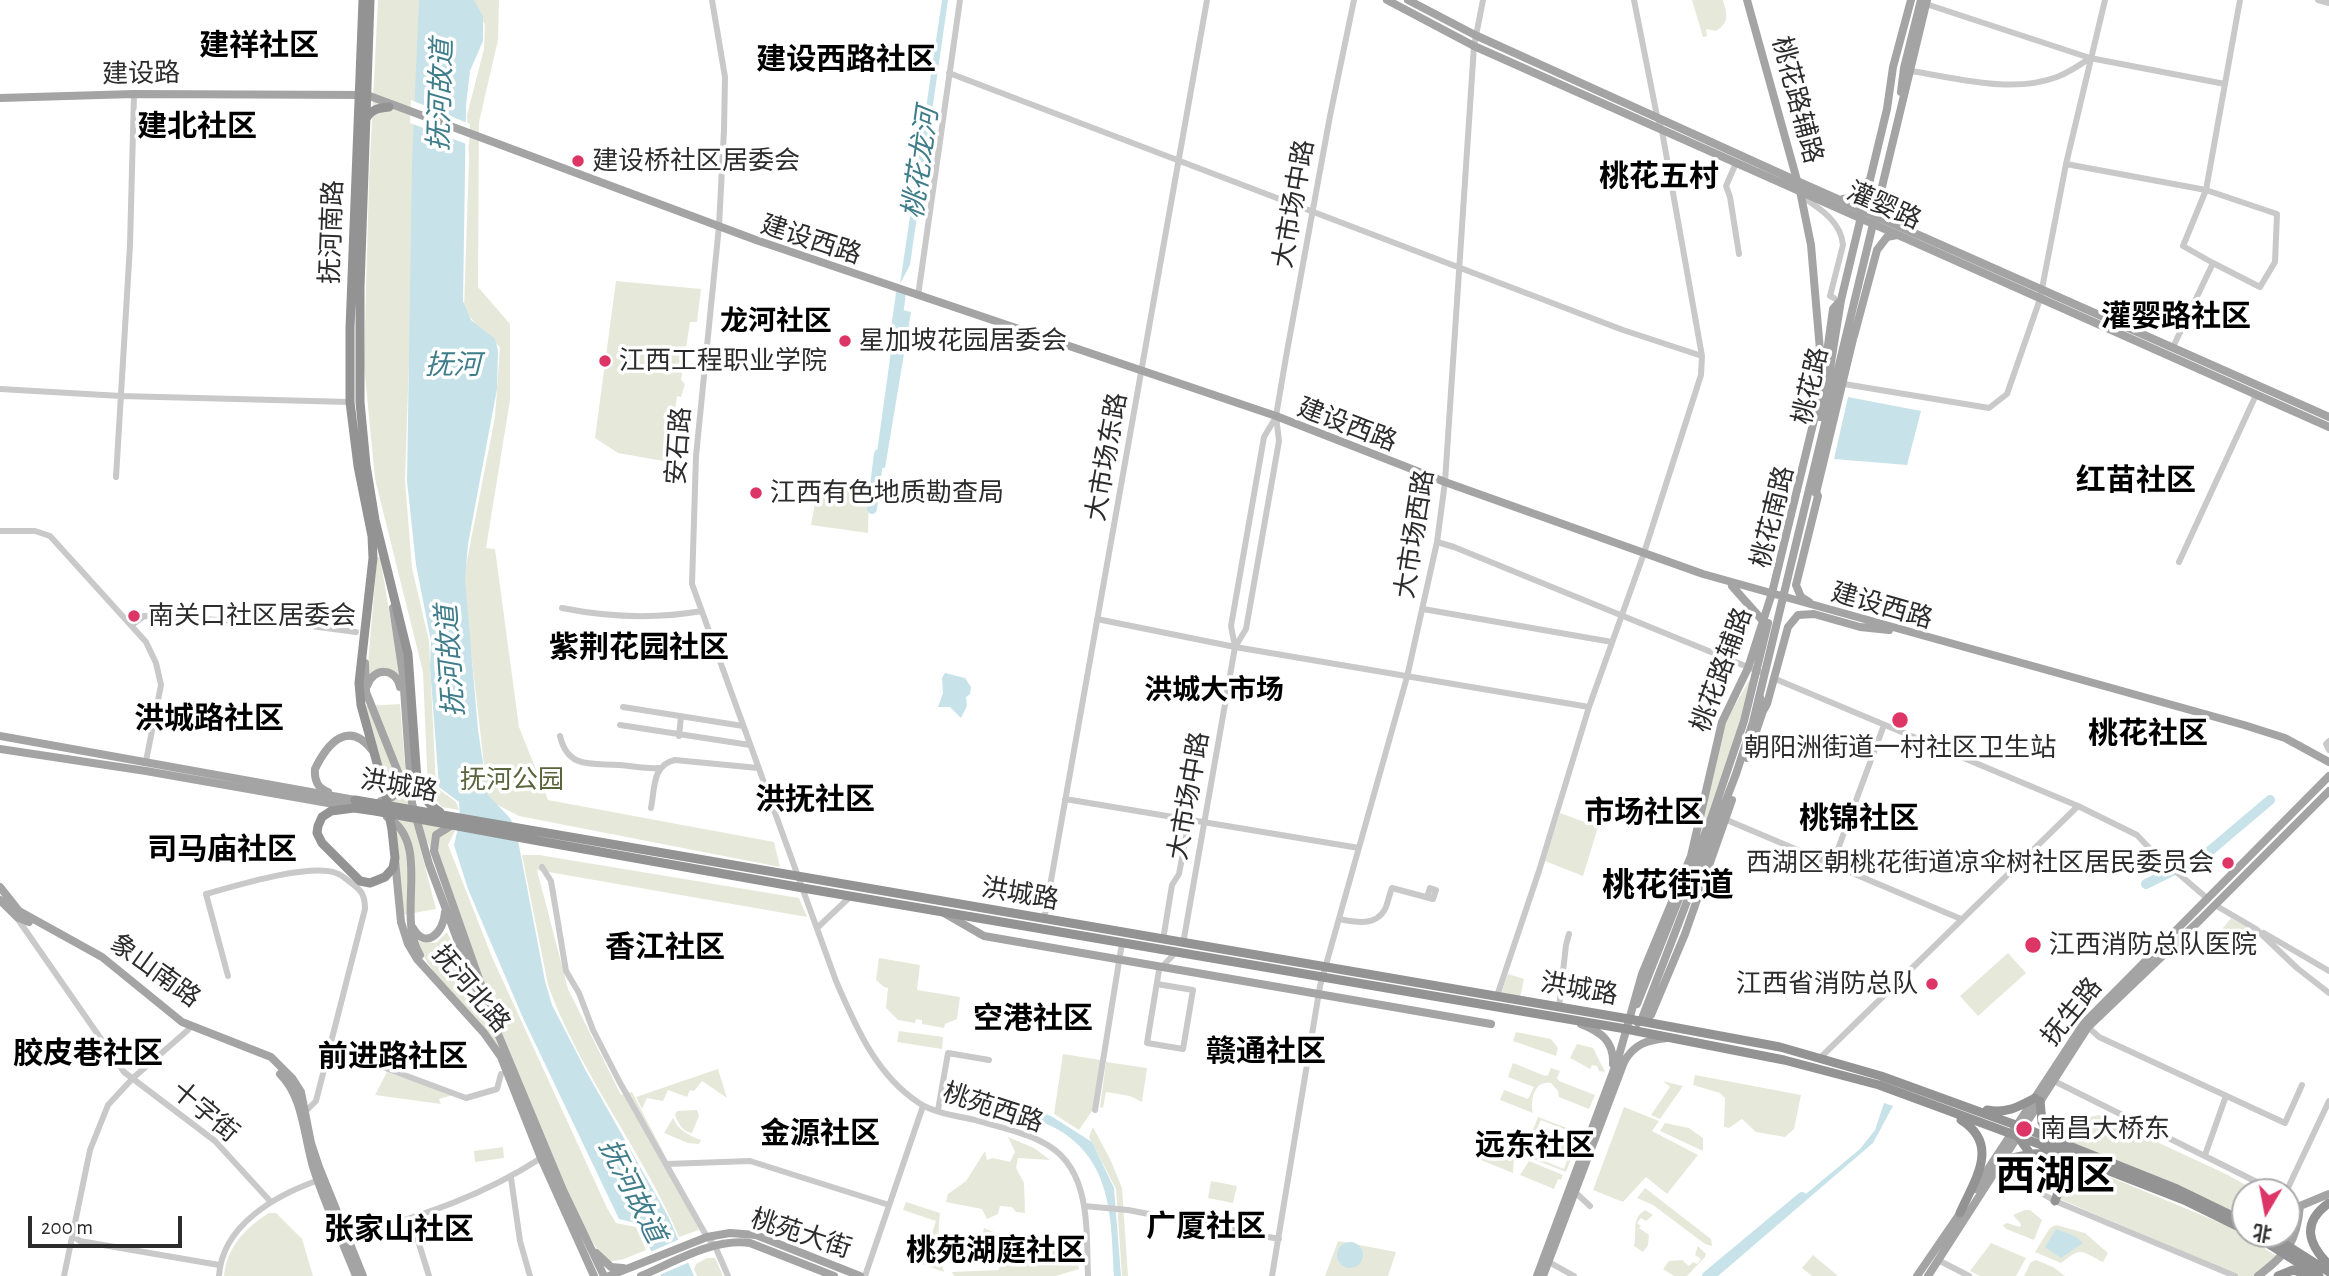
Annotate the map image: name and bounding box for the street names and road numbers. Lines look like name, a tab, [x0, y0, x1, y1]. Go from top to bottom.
street label: 桃花路辅路	[1765, 33, 1829, 167]
street label: 建设路	[102, 58, 180, 90]
street label: 大市场中路	[1267, 137, 1321, 271]
street label: 灌婴路	[1842, 176, 1926, 236]
street label: 抚河南路	[315, 179, 349, 285]
street label: 建设西路	[757, 209, 865, 271]
street label: 桃花路	[1787, 344, 1835, 428]
street label: 大市场东路	[1080, 390, 1134, 524]
street label: 建设西路	[1293, 392, 1401, 458]
street label: 安石路	[661, 406, 697, 486]
street label: 桃花南路	[1745, 463, 1801, 571]
street label: 大市场西路	[1389, 467, 1441, 601]
street label: 建设西路	[1828, 577, 1936, 635]
street label: 桃花路辅路	[1685, 604, 1759, 736]
street label: 大市场中路	[1162, 729, 1216, 863]
street label: 洪城路	[358, 764, 440, 808]
street label: 洪城路	[979, 872, 1061, 916]
street label: 象山南路	[104, 928, 206, 1014]
street label: 抚河北路	[426, 939, 516, 1039]
street label: 洪城路	[1538, 967, 1620, 1011]
street label: 抚生路	[2035, 972, 2109, 1052]
street label: 十字街	[165, 1075, 245, 1149]
street label: 桃苑西路	[939, 1077, 1047, 1139]
street label: 桃苑大街	[747, 1203, 855, 1265]

